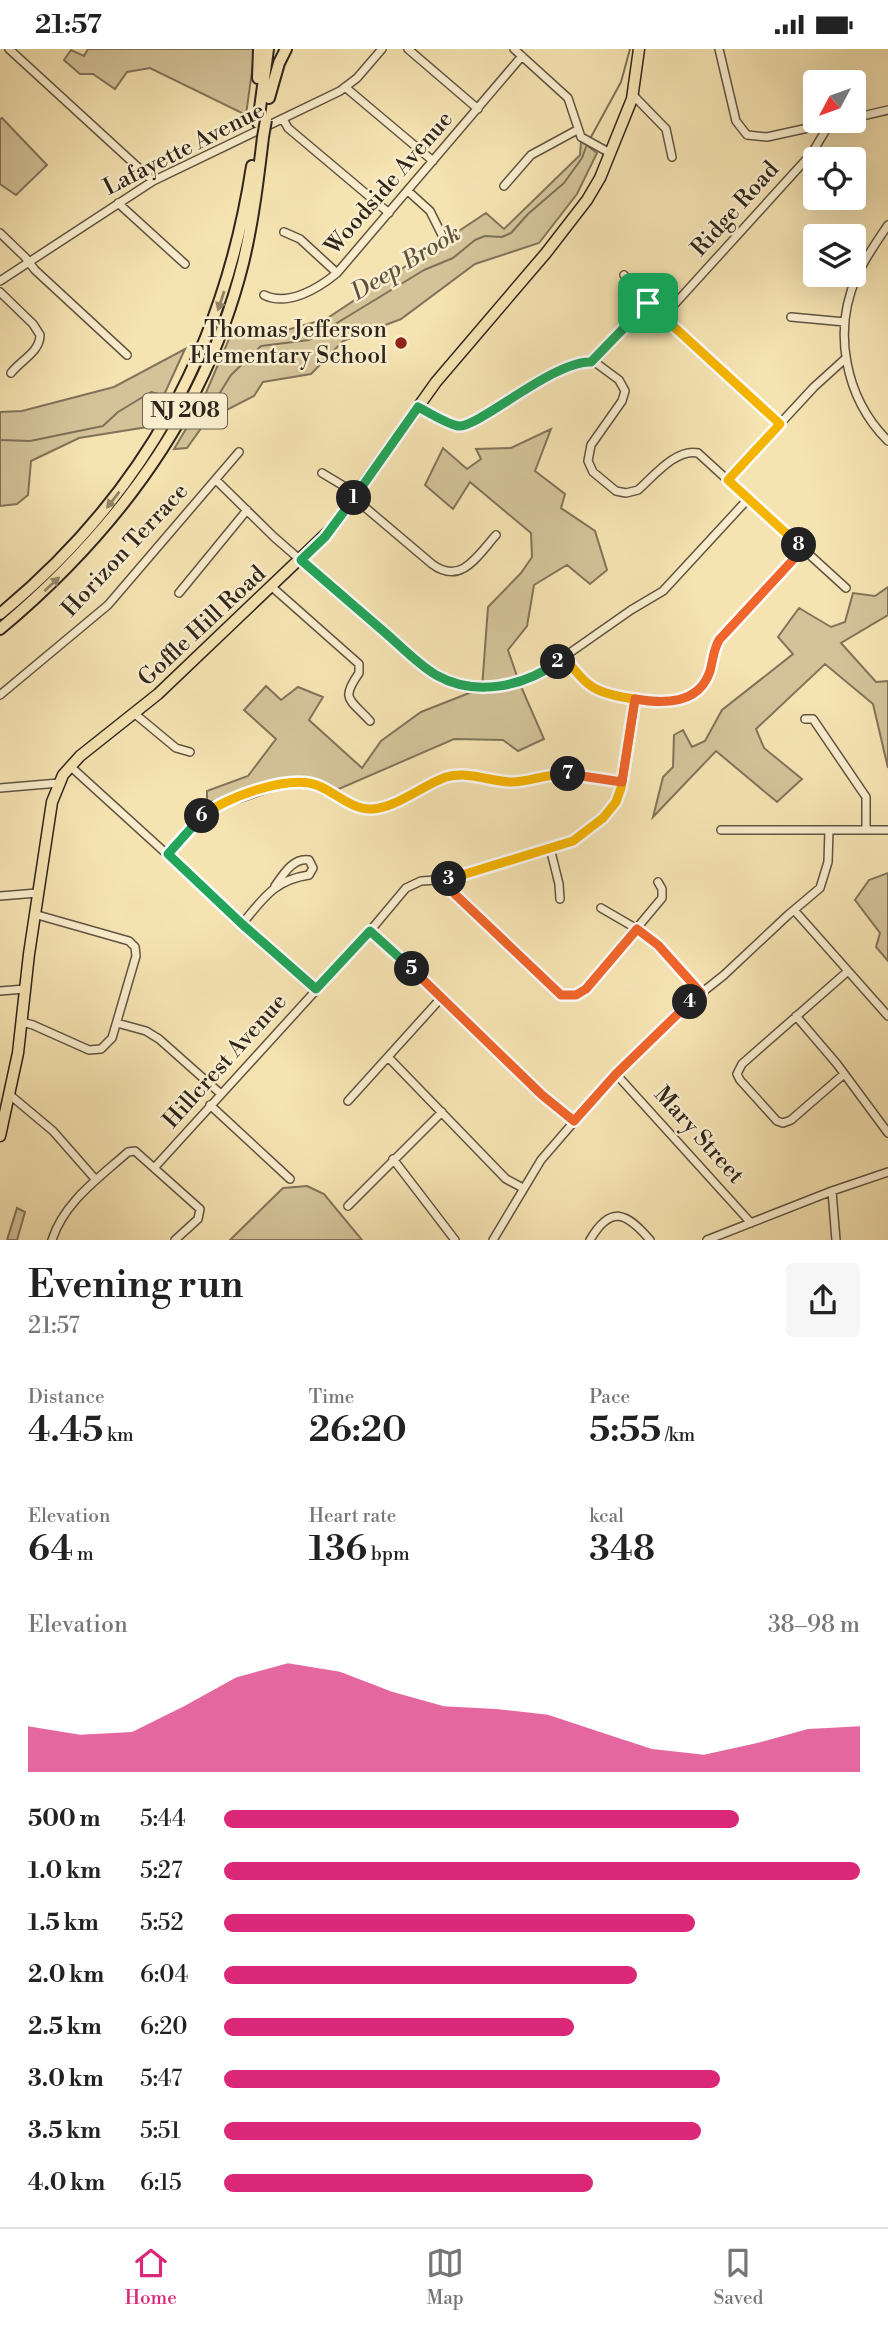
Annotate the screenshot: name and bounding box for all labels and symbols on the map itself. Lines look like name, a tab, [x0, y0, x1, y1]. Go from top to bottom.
north arrow	[803, 70, 866, 133]
street label: Lafayette Avenue	[99, 96, 269, 202]
street label: Woodside Avenue	[318, 105, 459, 261]
street label: Ridge Road	[685, 156, 785, 262]
water label: Deep Brook	[345, 219, 466, 308]
pin	[618, 273, 678, 333]
one-way arrow	[215, 291, 225, 312]
place label: Thomas Jefferson Elementary School	[189, 316, 387, 370]
marker: Thomas Jefferson Elementary School	[393, 335, 409, 351]
road number: NJ 208	[143, 393, 227, 429]
street label: Horizon Terrace	[56, 477, 194, 623]
pin: 1	[336, 481, 372, 515]
one-way arrow	[106, 491, 121, 509]
pin: 8	[782, 527, 816, 563]
street label: Goffle Hill Road	[133, 560, 271, 692]
one-way arrow	[43, 576, 60, 592]
pin: 2	[540, 645, 576, 679]
pin: 7	[550, 757, 586, 791]
pin: 6	[184, 799, 220, 833]
pin: 3	[432, 861, 466, 897]
pin: 5	[394, 951, 430, 986]
pin: 4	[672, 985, 708, 1019]
street label: Hillcrest Avenue	[157, 988, 293, 1134]
street label: Mary Street	[648, 1081, 750, 1189]

